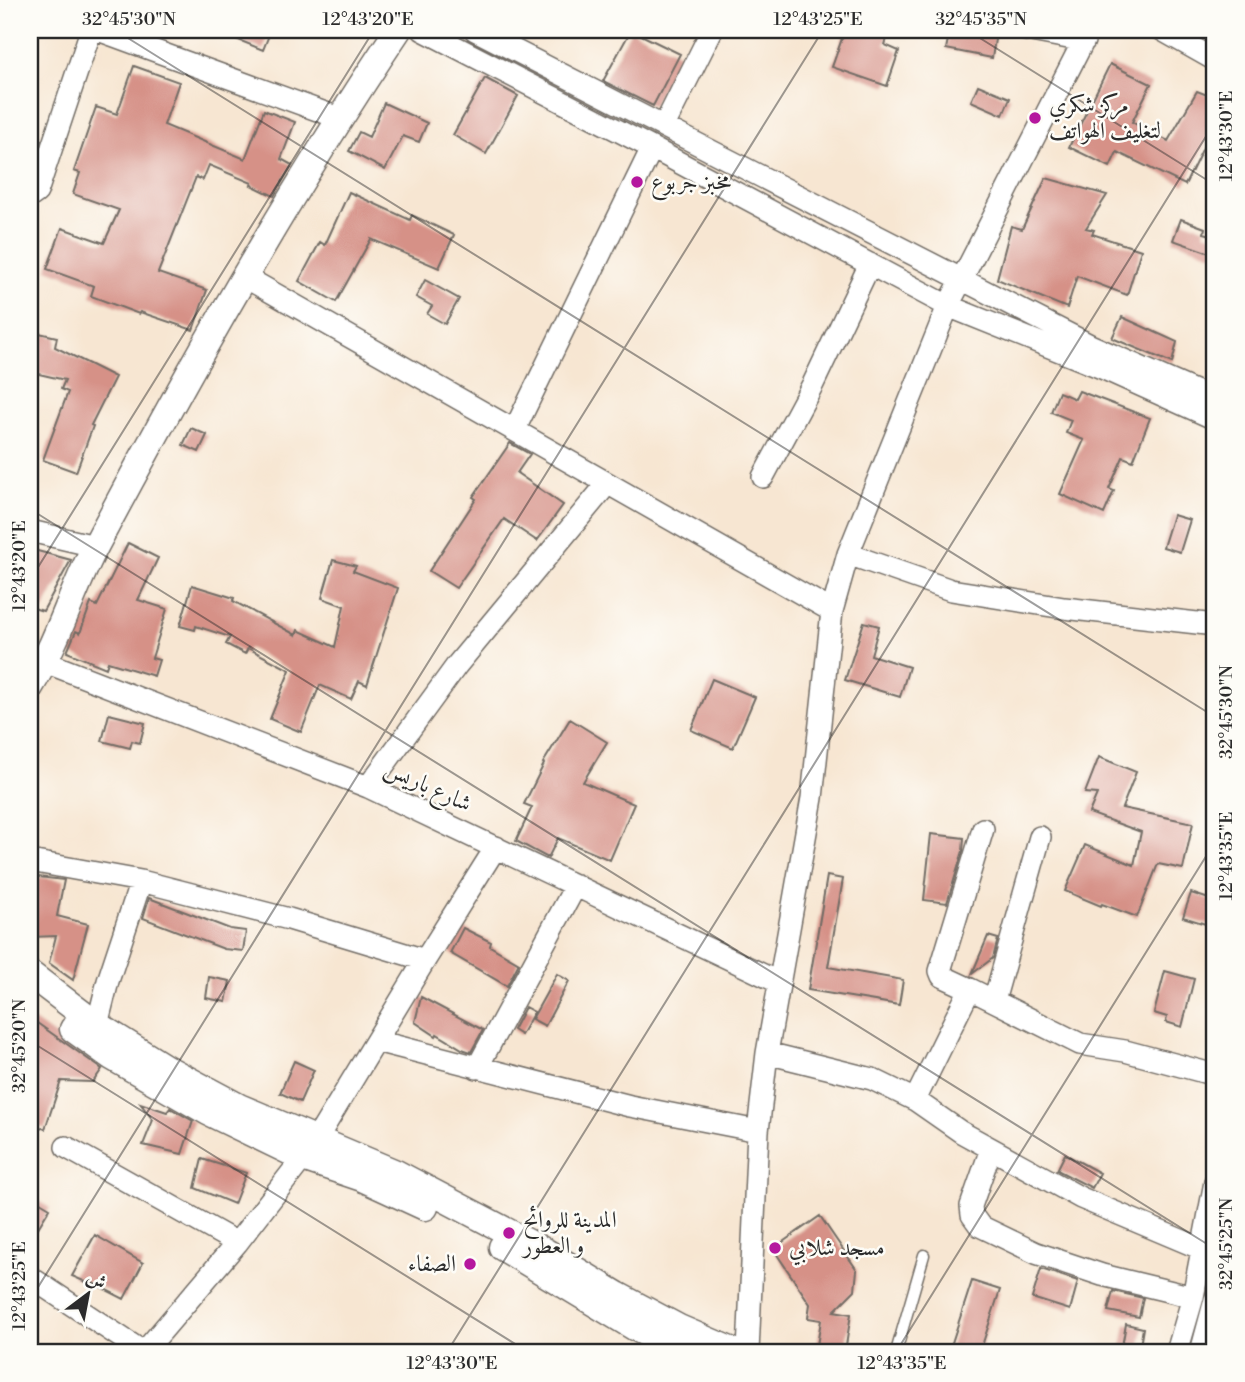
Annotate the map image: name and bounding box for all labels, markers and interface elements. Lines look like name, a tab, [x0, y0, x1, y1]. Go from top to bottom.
text: 32°45'30"N	[82, 8, 176, 31]
text: 12°43'20"E	[322, 8, 414, 31]
text: 12°43'25"E	[773, 8, 863, 31]
text: 32°45'35"N	[935, 8, 1027, 31]
text: 12°43'30"E	[1215, 90, 1238, 182]
place label: مركز شكري لتغليف الهواتف	[1049, 91, 1161, 145]
marker: مركز شكري لتغليف الهواتف	[1027, 110, 1043, 126]
place label: مخبز جربوع	[651, 168, 731, 201]
marker: مخبز جربوع	[629, 174, 645, 190]
text: 12°43'20"E	[8, 520, 31, 612]
text: 32°45'30"N	[1215, 665, 1238, 759]
street label: شارع باريس	[378, 754, 476, 823]
text: 12°43'35"E	[1215, 812, 1238, 901]
text: 32°45'20"N	[8, 998, 31, 1093]
text: 32°45'25"N	[1215, 1197, 1238, 1290]
place label: المدينة للروائح و العطور	[521, 1205, 617, 1260]
marker: المدينة للروائح و العطور	[501, 1225, 517, 1241]
place label: مسجد شلابي	[789, 1234, 885, 1266]
marker: مسجد شلابي	[767, 1240, 783, 1256]
text: 12°43'25"E	[8, 1241, 31, 1331]
place label: الصفاء	[408, 1250, 456, 1278]
marker: الصفاء	[462, 1256, 478, 1272]
north arrow	[52, 1260, 122, 1330]
text: ش	[82, 1265, 111, 1296]
text: 12°43'30"E	[406, 1352, 498, 1375]
text: 12°43'35"E	[858, 1352, 947, 1375]

